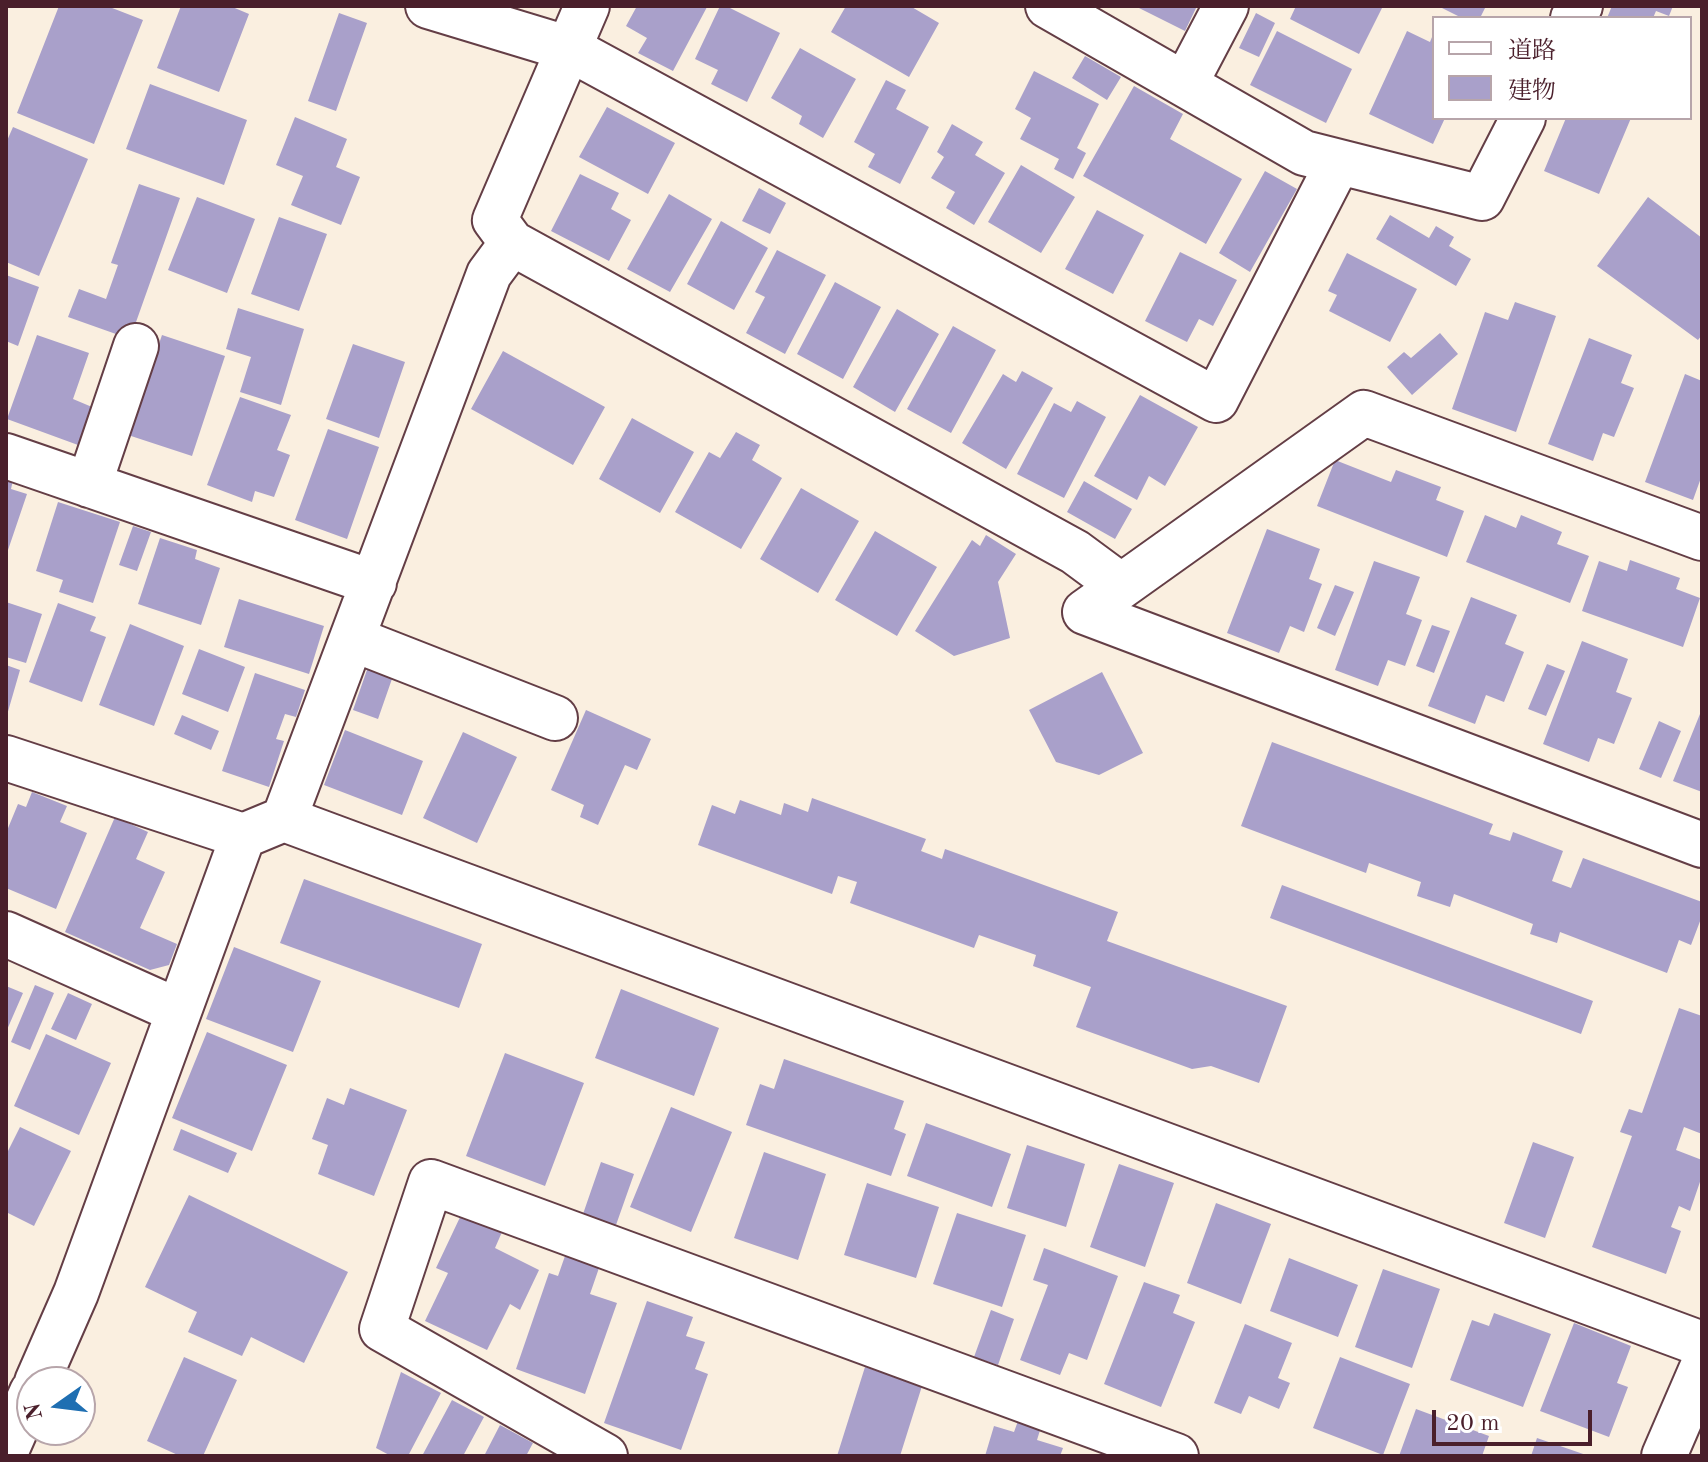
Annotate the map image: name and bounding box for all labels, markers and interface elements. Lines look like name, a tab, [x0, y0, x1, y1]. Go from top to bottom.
legend	[1432, 16, 1692, 120]
text: 道路	[1508, 40, 1556, 64]
text: 建物	[1508, 80, 1556, 104]
north arrow	[16, 1366, 96, 1446]
scale bar	[1436, 1394, 1596, 1444]
text: N	[22, 1401, 47, 1422]
text: 20 m	[1446, 1412, 1500, 1436]

